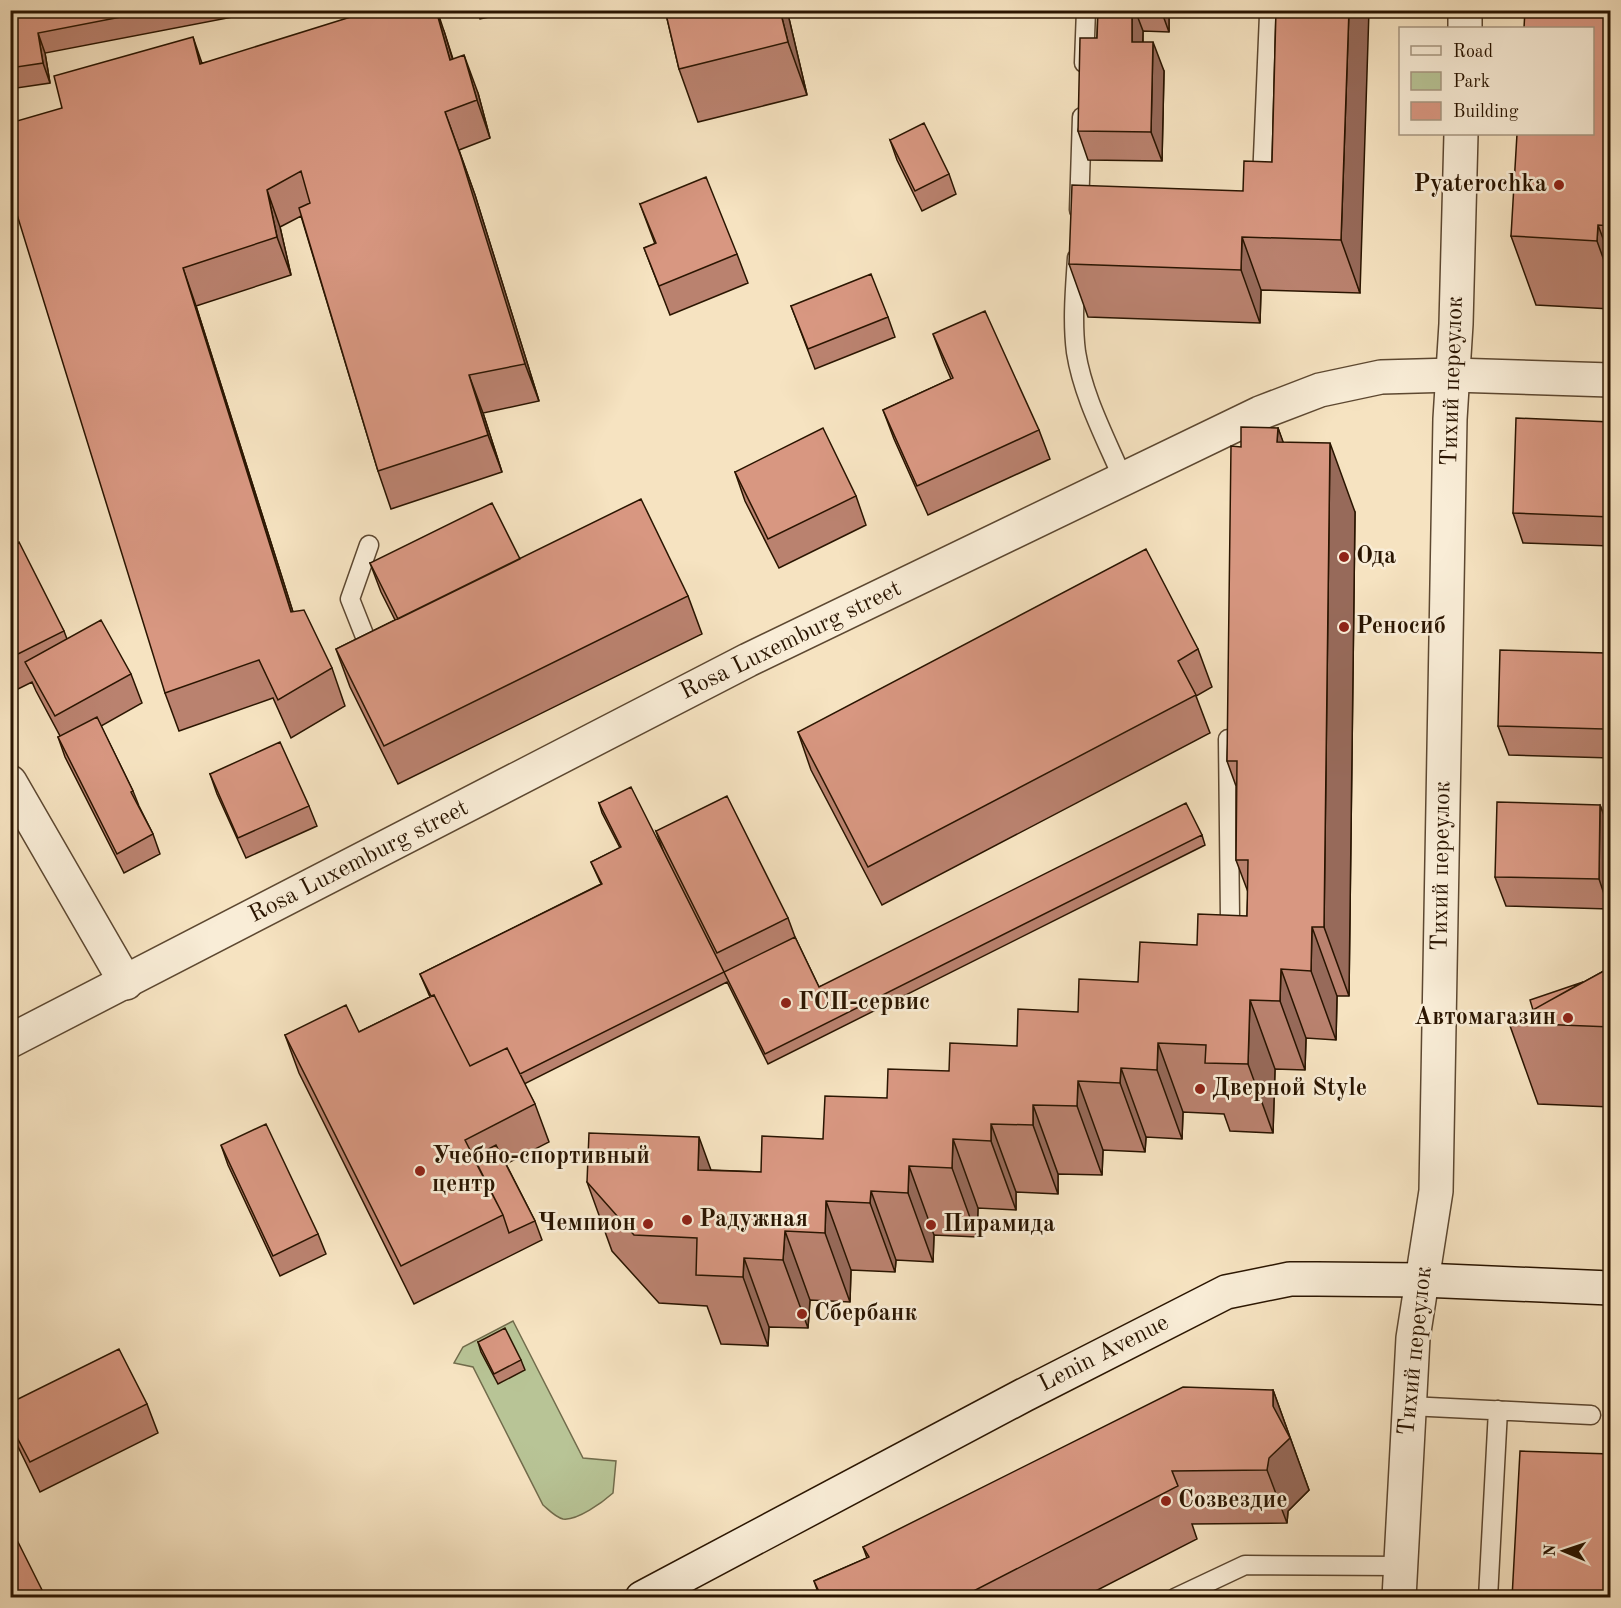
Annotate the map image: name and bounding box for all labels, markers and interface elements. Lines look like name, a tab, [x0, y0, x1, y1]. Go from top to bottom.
legend	[1399, 27, 1594, 135]
text: Road	[1453, 43, 1493, 61]
text: Park	[1453, 73, 1490, 91]
text: Building	[1453, 103, 1519, 121]
place label: Pyaterochka	[1413, 173, 1547, 197]
marker: Pyaterochka	[1552, 178, 1566, 192]
street label: Тихий переулок	[1438, 296, 1468, 466]
place label: Ода	[1356, 545, 1396, 569]
marker: Ода	[1337, 550, 1351, 564]
street label: Rosa Luxemburg street	[677, 577, 905, 705]
place label: Реносиб	[1356, 615, 1446, 639]
marker: Реносиб	[1337, 620, 1351, 634]
street label: Тихий переулок	[1429, 781, 1455, 951]
street label: Rosa Luxemburg street	[245, 796, 473, 928]
place label: ГСП-сервис	[798, 991, 930, 1015]
marker: ГСП-сервис	[779, 996, 793, 1010]
place label: Автомагазин	[1414, 1006, 1556, 1030]
marker: Автомагазин	[1561, 1011, 1575, 1025]
place label: Дверной Style	[1212, 1077, 1367, 1101]
marker: Дверной Style	[1193, 1082, 1207, 1096]
place label: Учебно-спортивный центр	[432, 1145, 650, 1197]
marker: Учебно-спортивный центр	[413, 1164, 427, 1178]
place label: Радужная	[699, 1208, 808, 1232]
place label: Чемпион	[537, 1212, 636, 1236]
marker: Радужная	[680, 1213, 694, 1227]
place label: Пирамида	[943, 1213, 1055, 1237]
marker: Чемпион	[641, 1217, 655, 1231]
marker: Пирамида	[924, 1218, 938, 1232]
street label: Тихий переулок	[1395, 1265, 1437, 1437]
place label: Сбербанк	[814, 1302, 917, 1326]
marker: Сбербанк	[795, 1307, 809, 1321]
street label: Lenin Avenue	[1035, 1311, 1173, 1397]
place label: Созвездие	[1178, 1489, 1288, 1513]
marker: Созвездие	[1159, 1494, 1173, 1508]
north arrow	[1534, 1521, 1594, 1581]
text: N	[1543, 1543, 1559, 1557]

